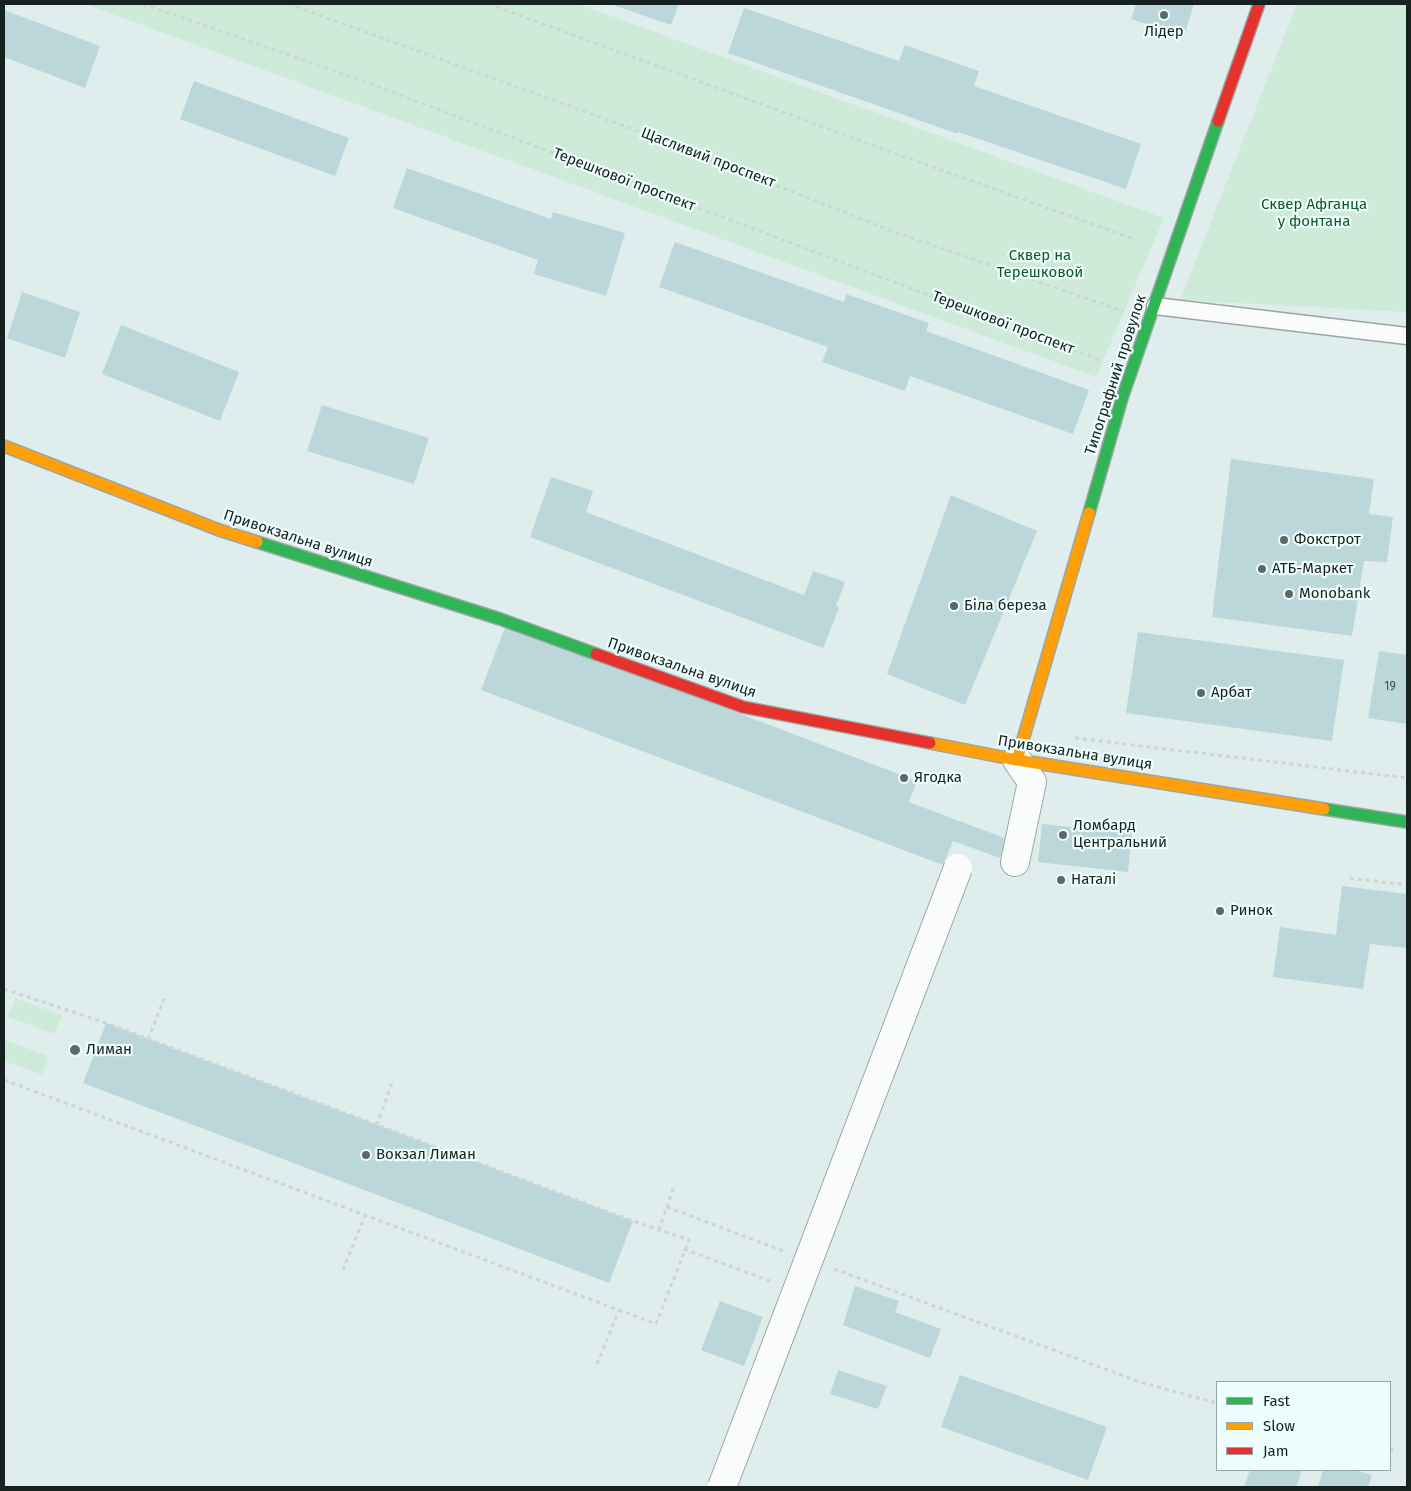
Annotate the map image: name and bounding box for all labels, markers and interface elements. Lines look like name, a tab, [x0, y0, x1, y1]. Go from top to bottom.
marker: Лідер	[1158, 9, 1170, 21]
place label: Лідер	[1144, 23, 1184, 41]
street label: Щасливий проспект	[638, 124, 778, 192]
street label: Терешкової проспект	[550, 145, 698, 215]
park label: Сквер Афганца у фонтана	[1261, 196, 1367, 231]
park label: Сквер на Терешковой	[997, 247, 1083, 282]
street label: Терешкової проспект	[929, 288, 1077, 358]
street label: Типографний провулок	[1082, 293, 1150, 457]
street label: Привокзальна вулиця	[221, 506, 375, 572]
place label: Фокстрот	[1294, 531, 1361, 549]
marker: Фокстрот	[1278, 534, 1290, 546]
place label: АТБ-Маркет	[1272, 560, 1353, 578]
marker: АТБ-Маркет	[1256, 563, 1268, 575]
place label: Monobank	[1299, 585, 1370, 603]
marker: Monobank	[1283, 588, 1295, 600]
place label: Біла береза	[964, 597, 1047, 615]
marker: Біла береза	[948, 600, 960, 612]
street label: Привокзальна вулиця	[605, 634, 759, 702]
house number: 19	[1384, 680, 1396, 694]
place label: Арбат	[1211, 684, 1252, 702]
marker: Арбат	[1195, 687, 1207, 699]
street label: Привокзальна вулиця	[997, 732, 1153, 774]
place label: Ягодка	[914, 769, 962, 787]
marker: Ягодка	[898, 772, 910, 784]
place label: Ломбард Центральний	[1073, 817, 1167, 852]
marker: Ломбард Центральний	[1057, 829, 1069, 841]
place label: Наталі	[1071, 871, 1116, 889]
marker: Наталі	[1055, 874, 1067, 886]
place label: Ринок	[1230, 902, 1273, 920]
marker: Ринок	[1214, 905, 1226, 917]
place label: Лиман	[86, 1041, 132, 1059]
marker: Лиман	[68, 1043, 82, 1057]
place label: Вокзал Лиман	[376, 1146, 476, 1164]
marker: Вокзал Лиман	[360, 1149, 372, 1161]
legend	[1216, 1381, 1391, 1471]
text: Fast	[1263, 1392, 1290, 1410]
text: Slow	[1263, 1417, 1295, 1435]
text: Jam	[1263, 1442, 1289, 1460]

